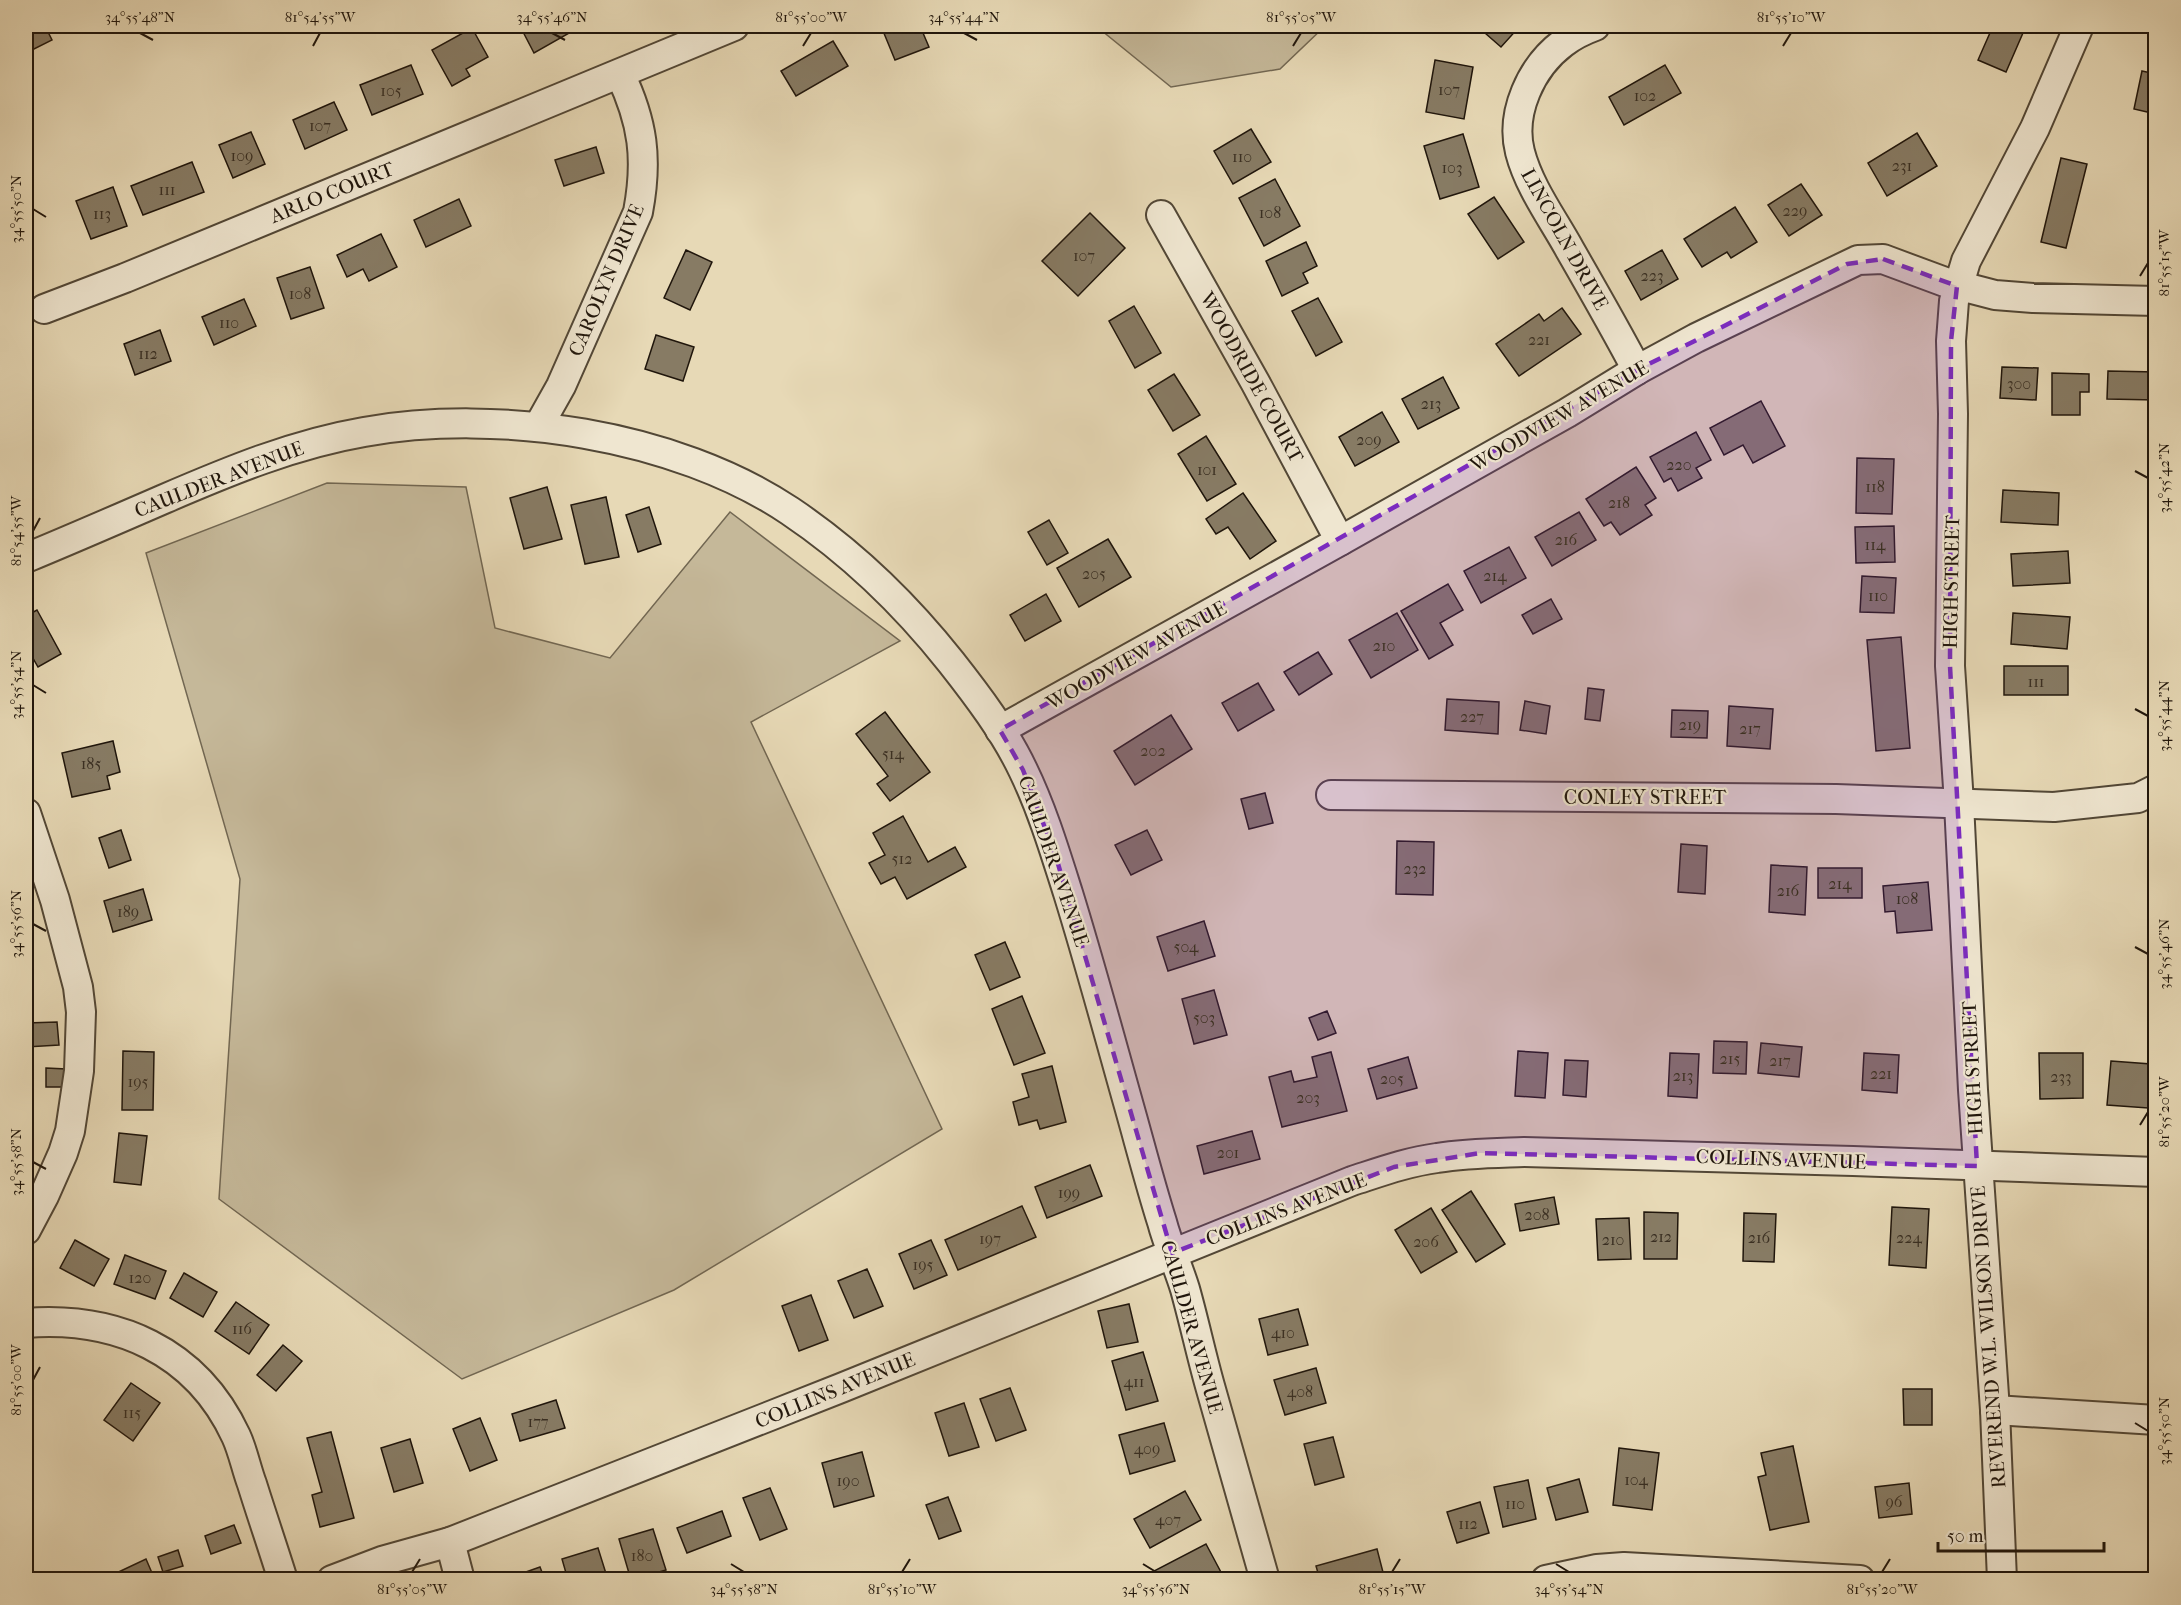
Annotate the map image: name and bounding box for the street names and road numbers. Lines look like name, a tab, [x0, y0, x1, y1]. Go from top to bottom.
street label: ARLO COURT	[266, 157, 398, 228]
street label: LINCOLN DRIVE	[1516, 165, 1613, 314]
street label: CAROLYN DRIVE	[564, 201, 649, 360]
street label: WOODRIDE COURT	[1195, 287, 1308, 467]
street label: WOODVIEW AVENUE	[1465, 356, 1653, 477]
street label: CAULDER AVENUE	[131, 437, 307, 522]
street label: HIGH STREET	[1939, 514, 1964, 649]
street label: WOODVIEW AVENUE	[1041, 596, 1230, 715]
street label: CAULDER AVENUE	[1013, 773, 1094, 950]
street label: CONLEY STREET	[1564, 786, 1727, 809]
street label: HIGH STREET	[1957, 1000, 1987, 1135]
street label: COLLINS AVENUE	[1695, 1145, 1867, 1174]
street label: COLLINS AVENUE	[1202, 1168, 1370, 1251]
street label: REVEREND W.L. WILSON DRIVE	[1966, 1185, 2011, 1489]
street label: CAULDER AVENUE	[1156, 1238, 1227, 1417]
street label: COLLINS AVENUE	[752, 1348, 919, 1433]

